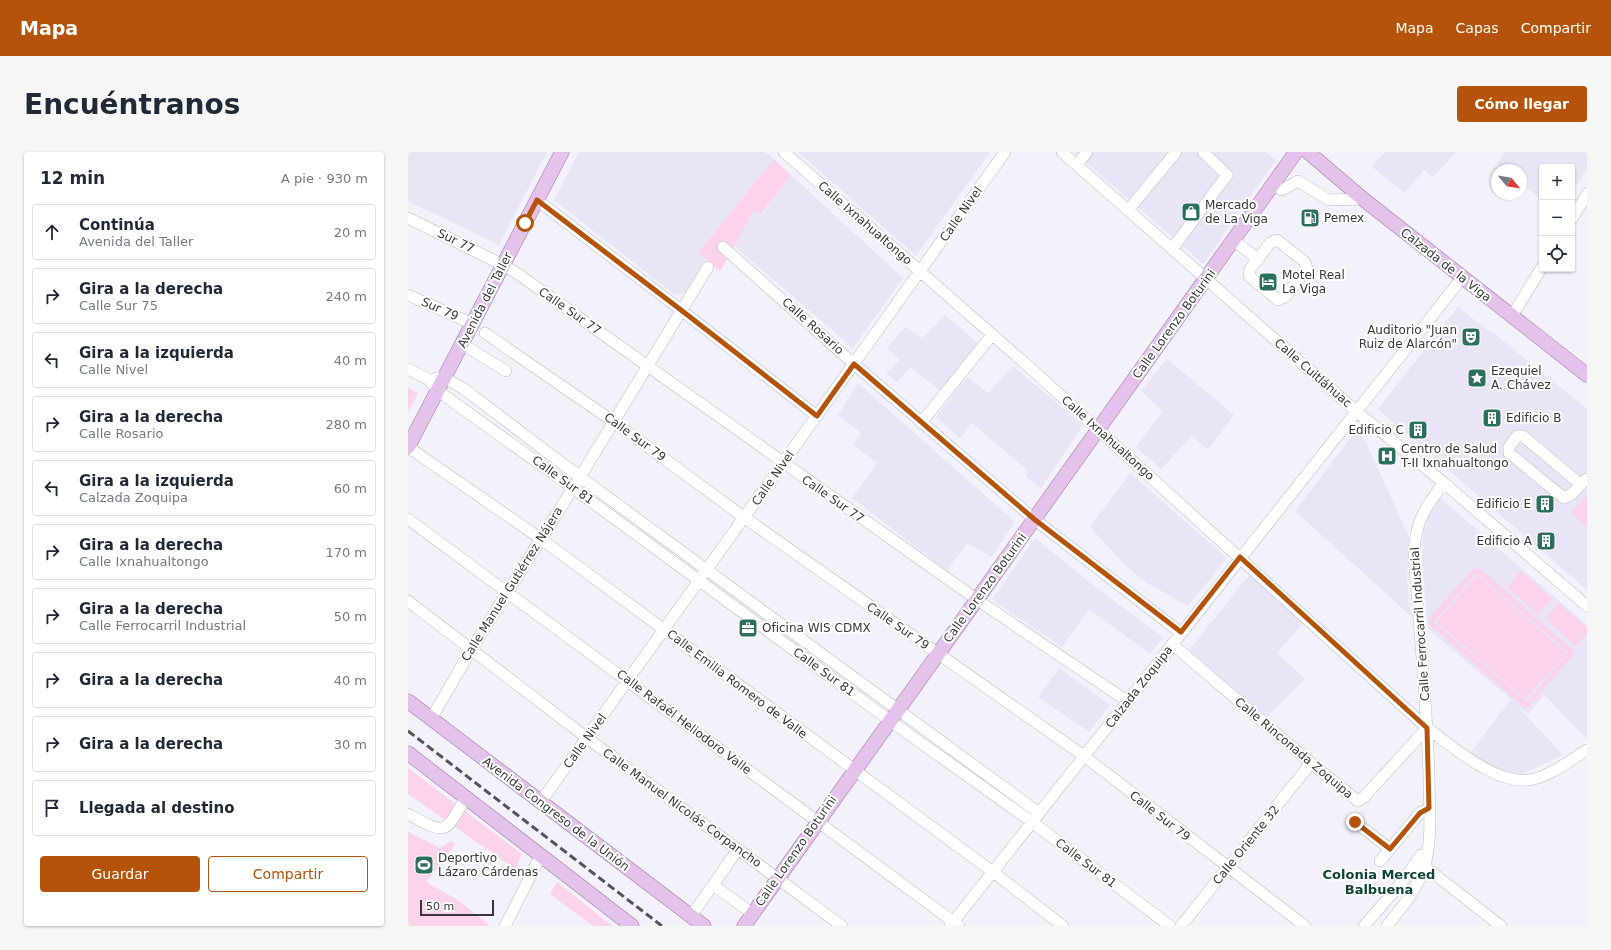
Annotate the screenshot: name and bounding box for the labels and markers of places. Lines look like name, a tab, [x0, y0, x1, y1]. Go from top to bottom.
place label: Mercado de La Viga	[1205, 198, 1268, 226]
shop icon: Mercado de La Viga	[1180, 201, 1202, 223]
fuel station icon: Pemex	[1299, 207, 1321, 229]
place label: Pemex	[1324, 211, 1364, 225]
place label: Motel Real La Viga	[1282, 268, 1345, 296]
hotel icon: Motel Real La Viga	[1257, 271, 1279, 293]
place label: Auditorio "Juan Ruiz de Alarcón"	[1359, 323, 1457, 351]
theatre icon: Auditorio "Juan Ruiz de Alarcón"	[1460, 326, 1482, 348]
place label: Ezequiel A. Chávez	[1491, 364, 1551, 392]
place icon: Ezequiel A. Chávez	[1466, 367, 1488, 389]
building icon: Edificio B	[1481, 407, 1503, 429]
place label: Edificio B	[1506, 411, 1561, 425]
building icon: Edificio C	[1407, 419, 1429, 441]
place label: Edificio C	[1348, 423, 1404, 437]
place label: Centro de Salud T-II Ixnahualtongo	[1400, 442, 1509, 470]
hospital icon: Centro de Salud T-II Ixnahualtongo	[1376, 445, 1398, 467]
building icon: Edificio E	[1534, 493, 1556, 515]
place label: Edificio E	[1476, 497, 1531, 511]
building icon: Edificio A	[1535, 530, 1557, 552]
place label: Edificio A	[1477, 534, 1533, 548]
office icon: Oficina WIS CDMX	[737, 617, 759, 639]
place label: Oficina WIS CDMX	[762, 621, 871, 635]
place label: Deportivo Lázaro Cárdenas	[438, 851, 538, 879]
sports icon: Deportivo Lázaro Cárdenas	[413, 854, 435, 876]

